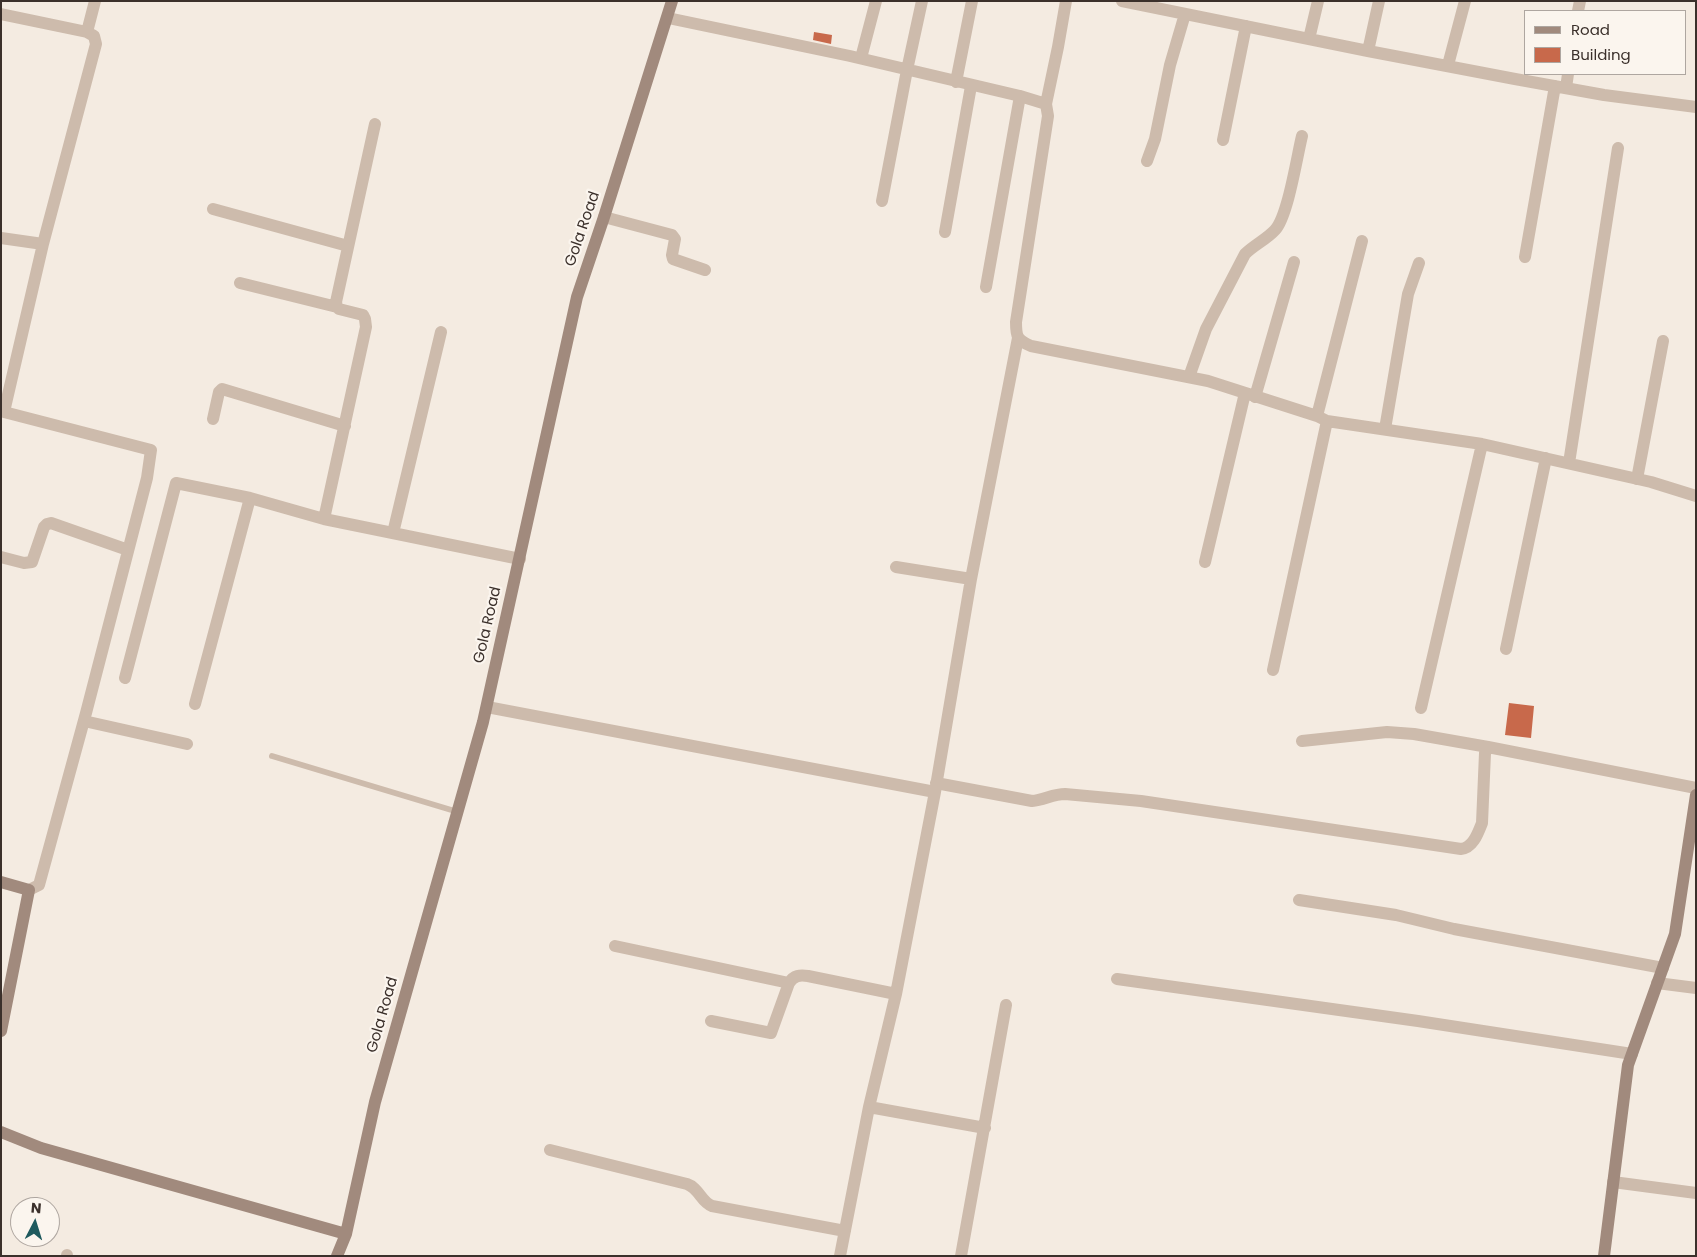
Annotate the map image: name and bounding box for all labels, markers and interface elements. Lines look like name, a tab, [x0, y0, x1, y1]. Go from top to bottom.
legend	[1524, 10, 1687, 75]
text: Road	[1571, 19, 1610, 40]
text: Building	[1571, 44, 1631, 65]
street label: Gola Road	[562, 189, 604, 269]
street label: Gola Road	[470, 585, 506, 665]
street label: Gola Road	[364, 975, 402, 1055]
north arrow	[10, 1197, 60, 1247]
text: N	[30, 1198, 42, 1218]

